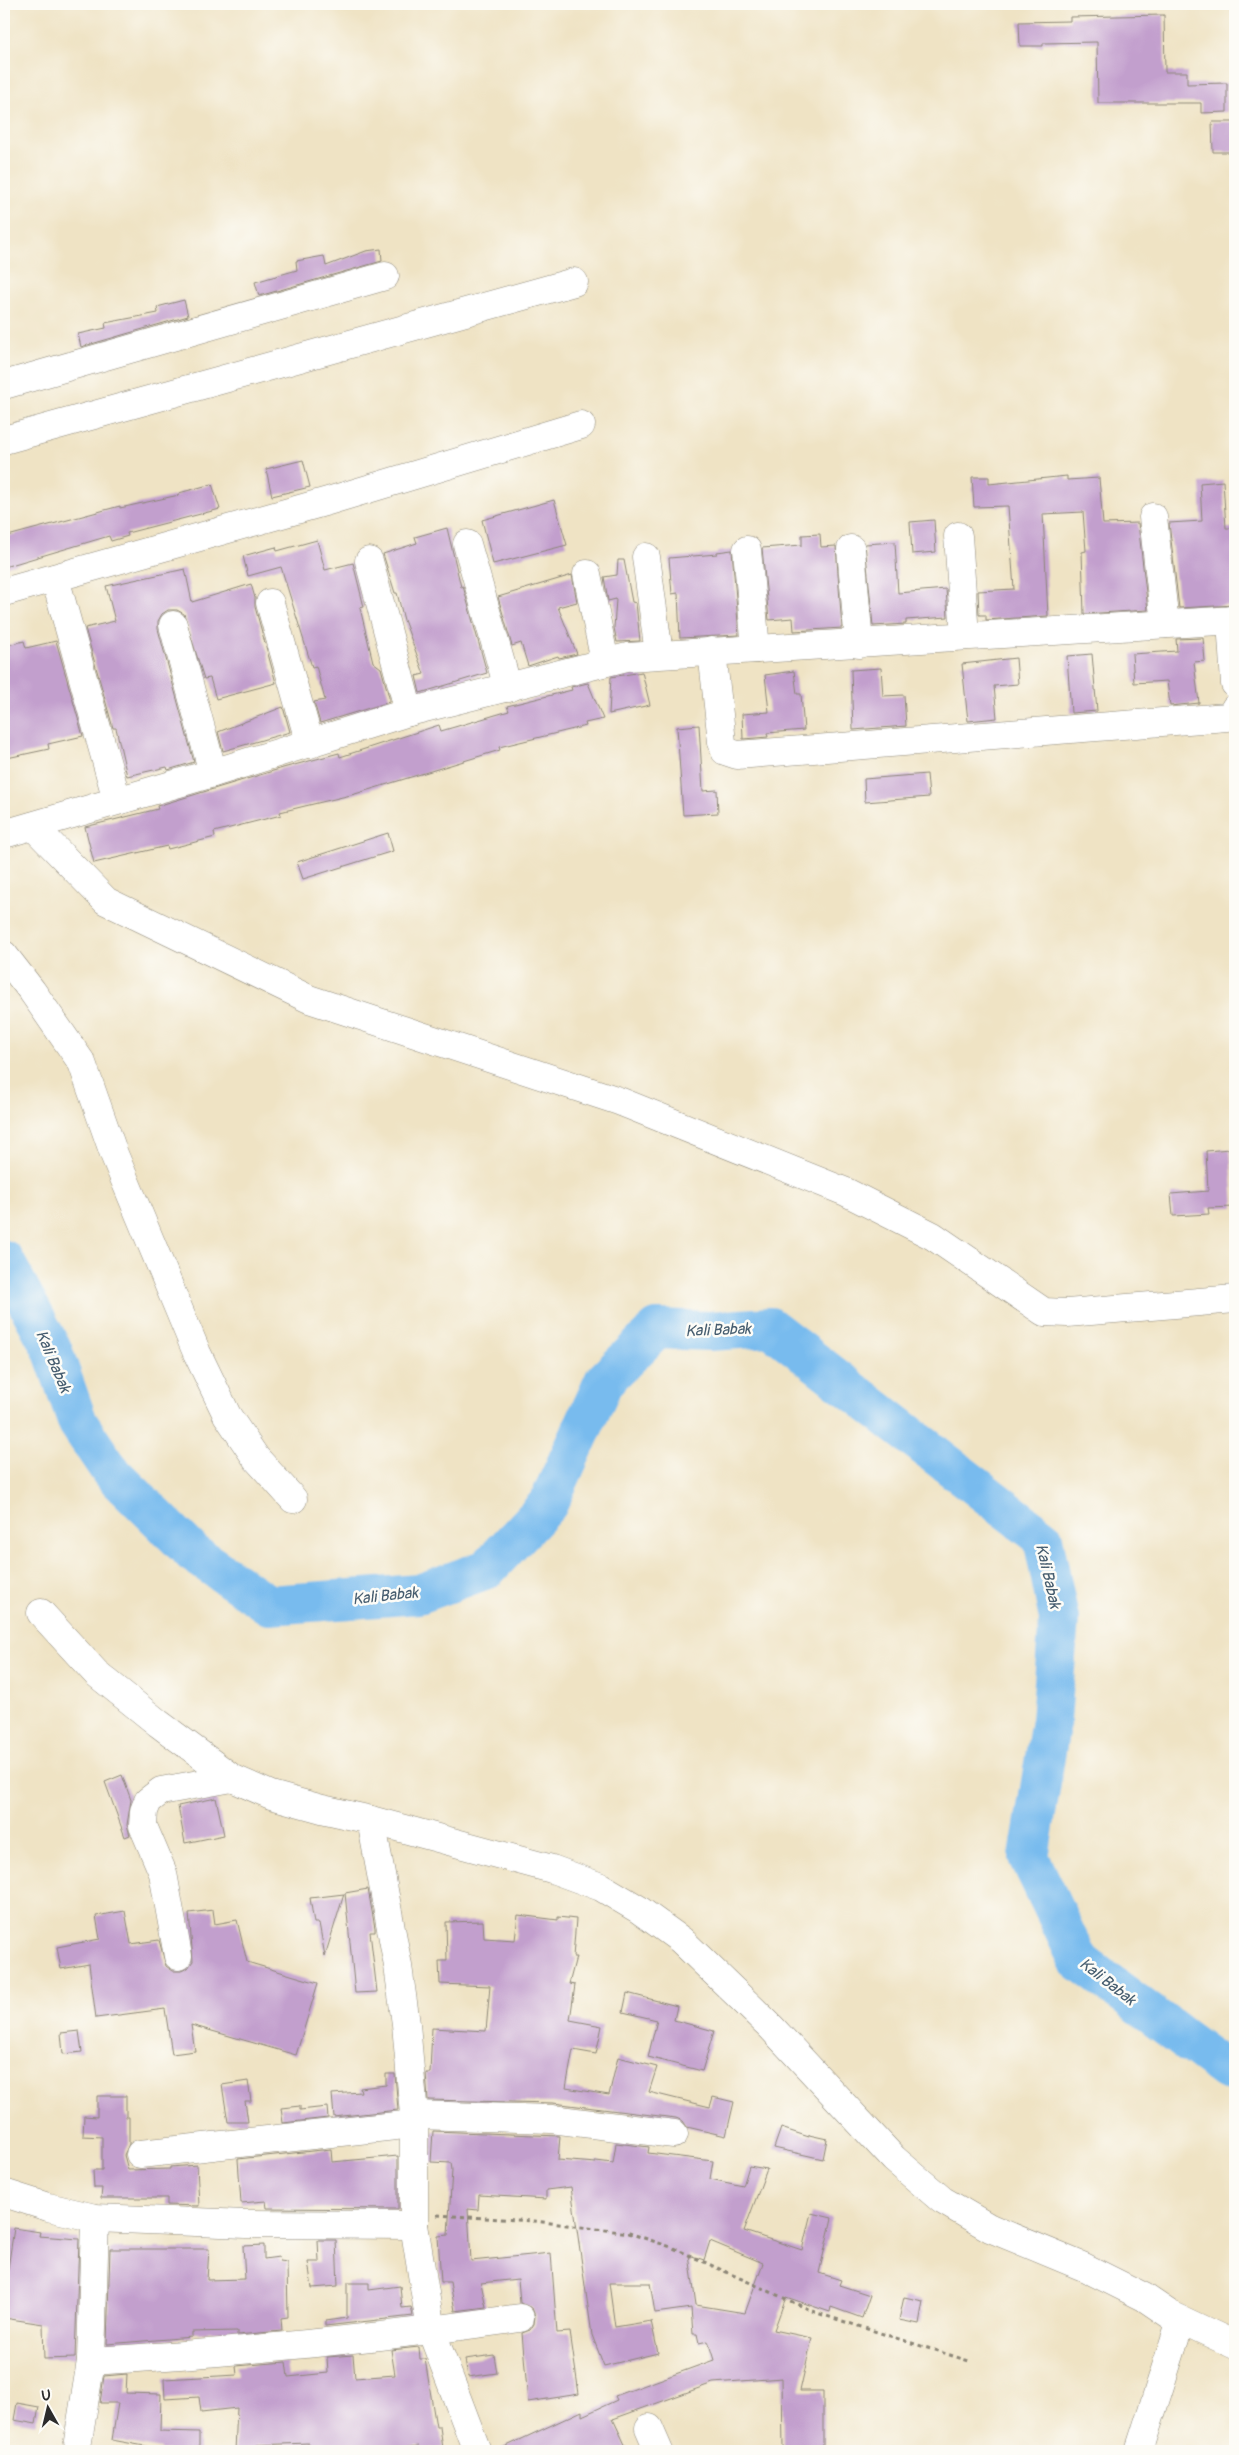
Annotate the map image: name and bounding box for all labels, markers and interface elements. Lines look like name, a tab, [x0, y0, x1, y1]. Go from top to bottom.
water label: Kali Babak	[685, 1319, 753, 1341]
water label: Kali Babak	[31, 1327, 76, 1397]
water label: Kali Babak	[1031, 1542, 1065, 1612]
water label: Kali Babak	[351, 1582, 420, 1609]
water label: Kali Babak	[1075, 1954, 1140, 2011]
north arrow	[22, 2382, 72, 2432]
text: U	[40, 2387, 52, 2405]

